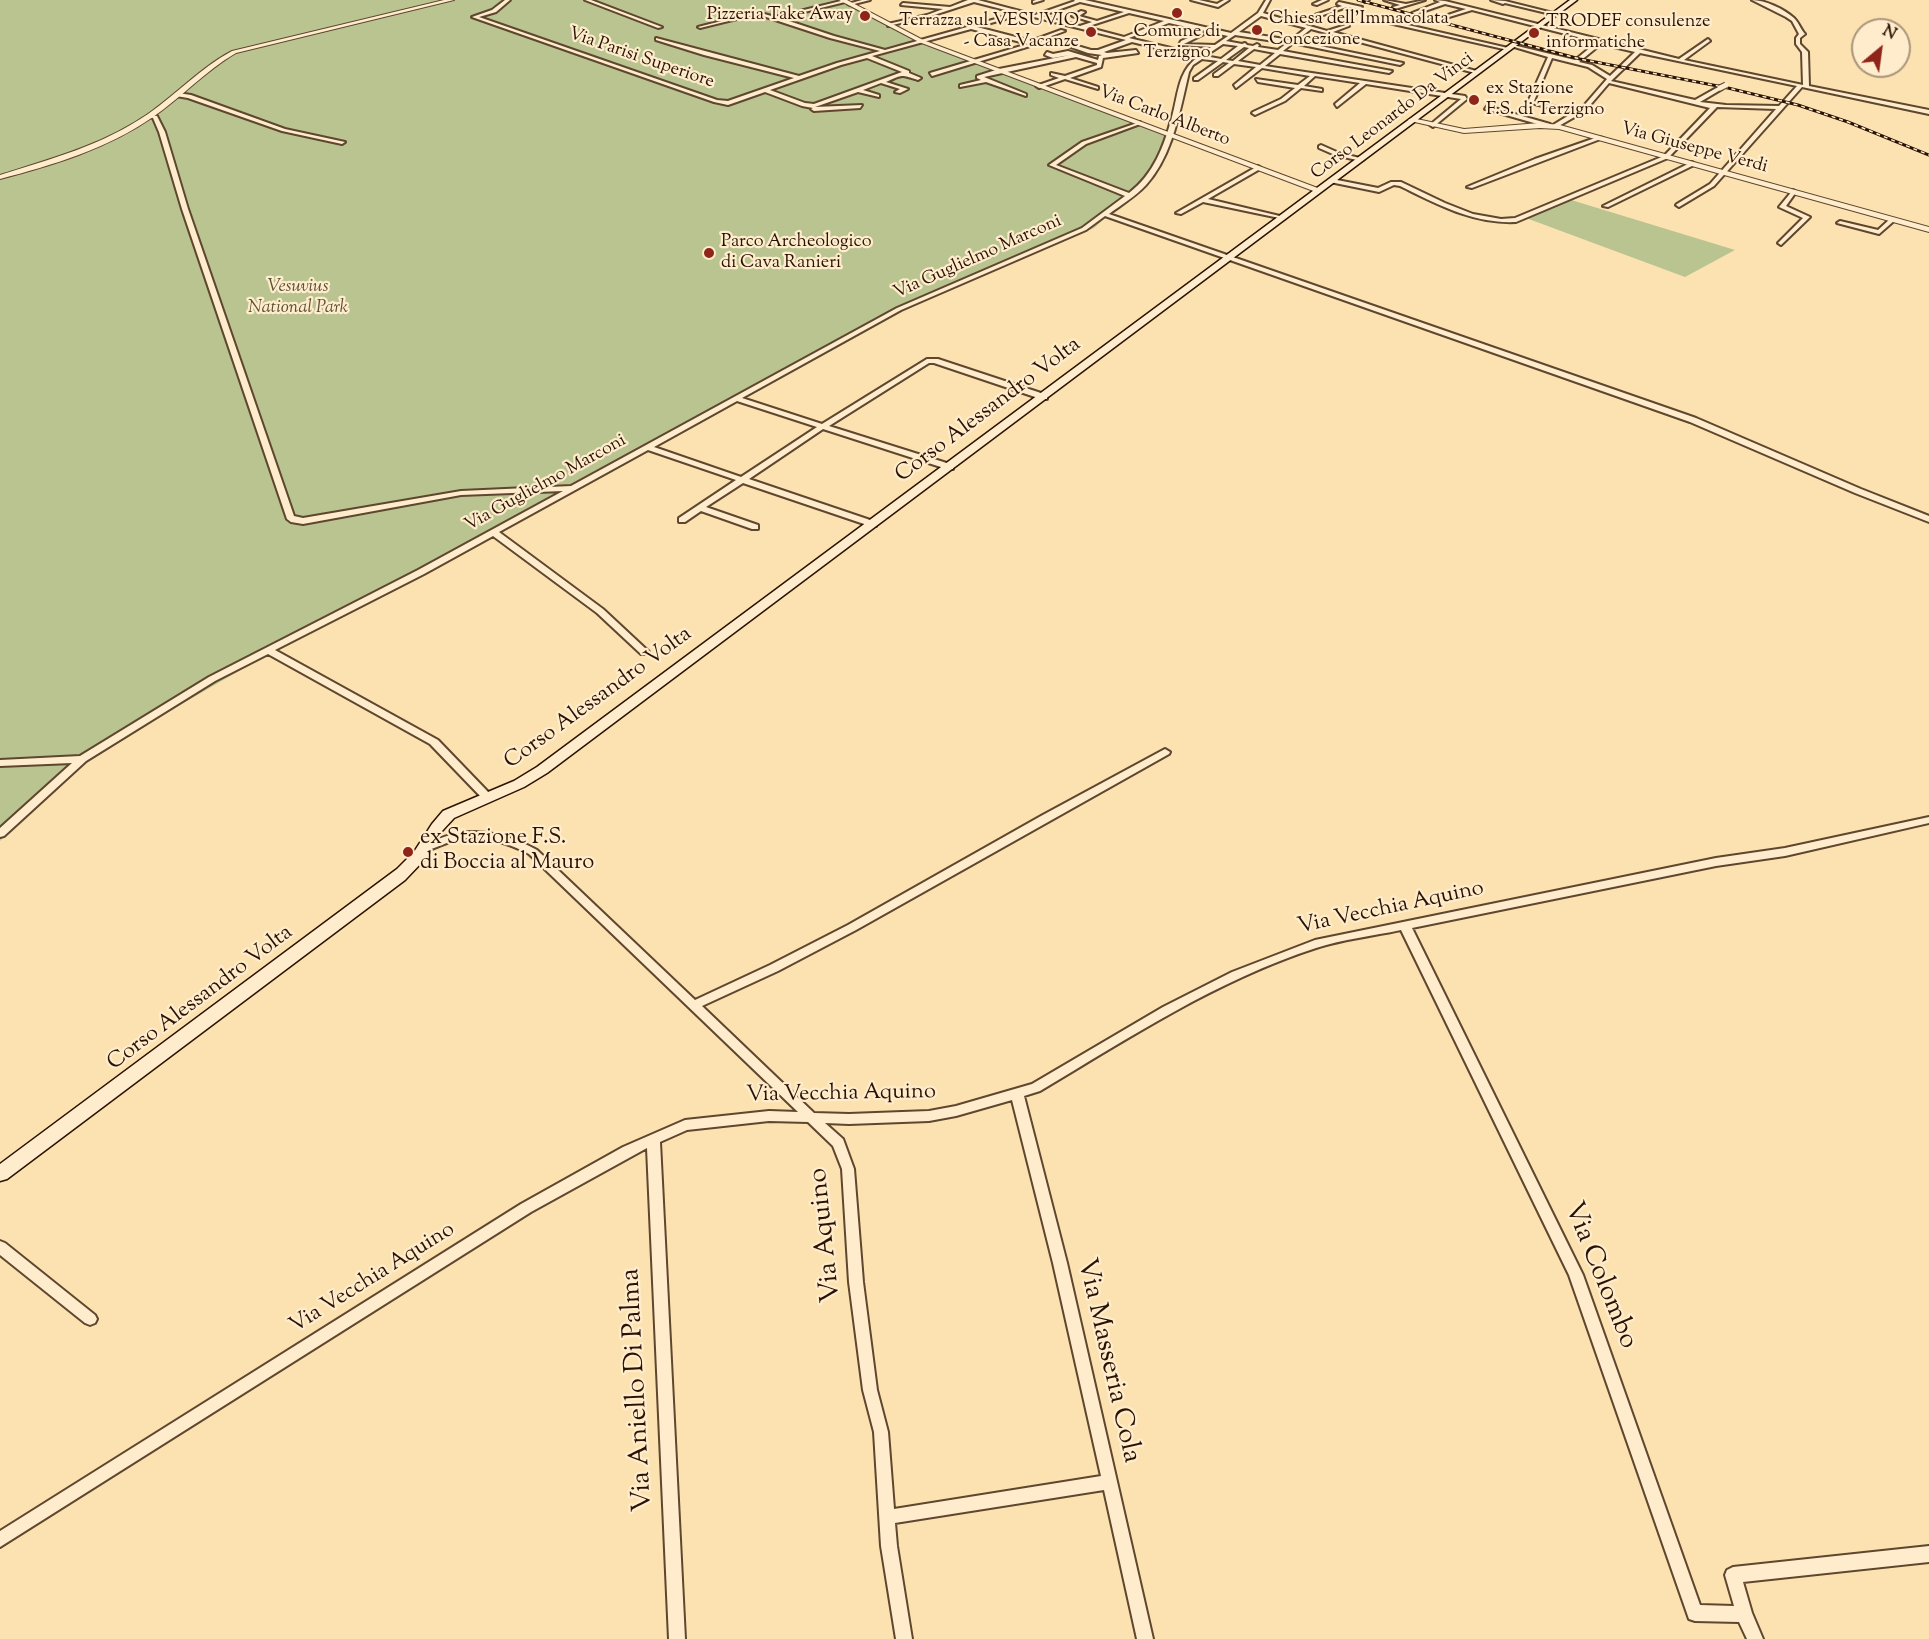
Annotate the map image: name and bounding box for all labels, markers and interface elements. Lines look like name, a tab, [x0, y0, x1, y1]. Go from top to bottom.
place label: Pizzeria Take Away	[707, 5, 853, 27]
marker: Comune di Terzigno	[1170, 6, 1184, 20]
marker: Pizzeria Take Away	[858, 9, 872, 23]
place label: Chiesa dell'Immacolata Concezione	[1269, 9, 1449, 52]
place label: Terrazza sul VESUVIO - Casa Vacanze	[899, 11, 1079, 54]
place label: TRODEF consulenze informatiche	[1546, 12, 1710, 54]
north arrow	[1851, 18, 1911, 78]
text: N	[1878, 20, 1900, 47]
place label: Comune di Terzigno	[1134, 22, 1220, 64]
marker: Chiesa dell'Immacolata Concezione	[1250, 23, 1264, 37]
street label: Via Parisi Superiore	[565, 24, 717, 94]
marker: Terrazza sul VESUVIO - Casa Vacanze	[1084, 25, 1098, 39]
marker: TRODEF consulenze informatiche	[1527, 26, 1541, 40]
street label: Corso Leonardo Da Vinci	[1307, 49, 1479, 185]
place label: ex Stazione F.S. di Terzigno	[1486, 79, 1604, 122]
street label: Via Carlo Alberto	[1095, 82, 1233, 152]
marker: ex Stazione F.S. di Terzigno	[1467, 93, 1481, 107]
street label: Via Giuseppe Verdi	[1618, 119, 1770, 179]
street label: Via Guglielmo Marconi	[891, 211, 1065, 305]
place label: Parco Archeologico di Cava Ranieri	[721, 232, 872, 274]
marker: Parco Archeologico di Cava Ranieri	[702, 246, 716, 260]
park label: Vesuvius National Park	[248, 277, 348, 320]
street label: Corso Alessandro Volta	[891, 333, 1087, 489]
street label: Via Guglielmo Marconi	[461, 431, 631, 537]
street label: Corso Alessandro Volta	[500, 622, 698, 776]
place label: ex Stazione F.S. di Boccia al Mauro	[420, 826, 594, 878]
marker: ex Stazione F.S. di Boccia al Mauro	[401, 845, 415, 859]
street label: Via Vecchia Aquino	[1295, 876, 1487, 942]
street label: Corso Alessandro Volta	[103, 921, 299, 1077]
street label: Via Vecchia Aquino	[746, 1080, 936, 1110]
street label: Via Aquino	[804, 1166, 850, 1304]
street label: Via Colombo	[1555, 1198, 1643, 1354]
street label: Via Vecchia Aquino	[286, 1218, 460, 1340]
street label: Via Masseria Cola	[1068, 1256, 1146, 1466]
street label: Via Aniello Di Palma	[616, 1267, 662, 1513]

